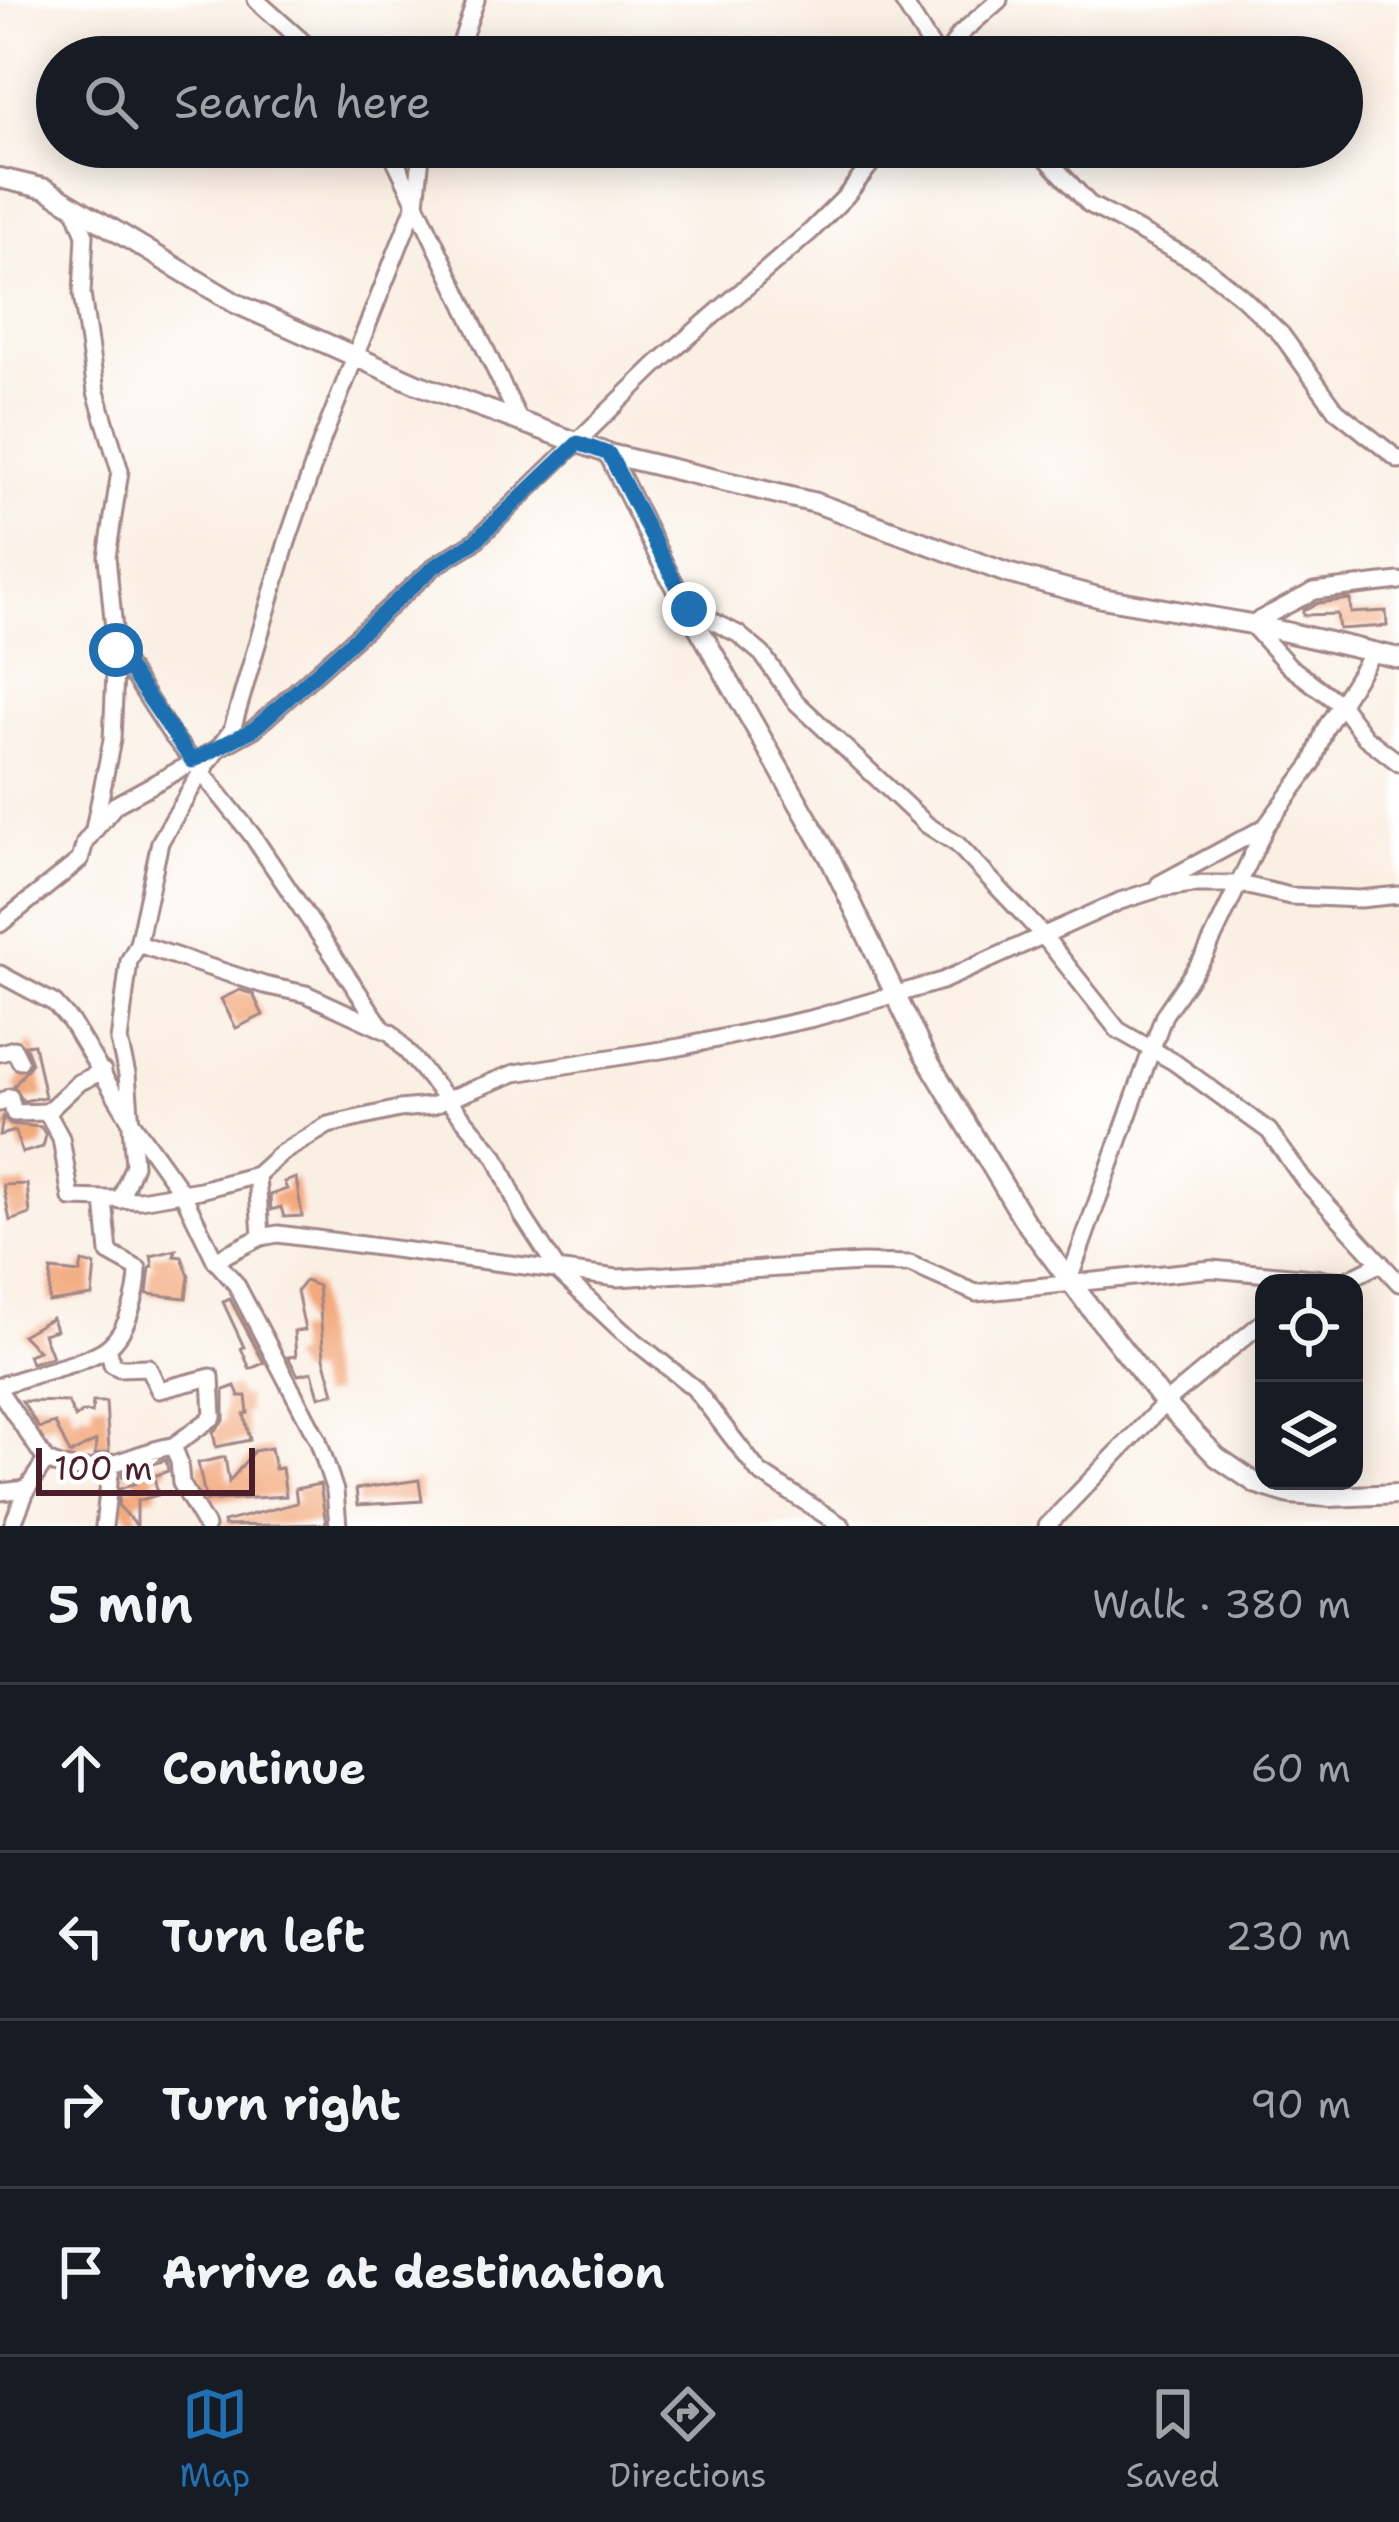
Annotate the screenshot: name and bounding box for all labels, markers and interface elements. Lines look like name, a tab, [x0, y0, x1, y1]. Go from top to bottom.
search box	[36, 36, 1363, 168]
icon: search	[78, 69, 144, 135]
text: Search here	[174, 72, 431, 132]
route end	[662, 582, 716, 636]
route start	[89, 623, 143, 677]
map controls	[1255, 1274, 1363, 1490]
button: locate	[1255, 1274, 1363, 1382]
button: layers	[1255, 1382, 1363, 1490]
scale bar	[36, 1442, 255, 1495]
text: 100 m	[54, 1446, 153, 1491]
text: 5 min	[48, 1570, 193, 1638]
text: Walk · 380 m	[1092, 1578, 1351, 1630]
icon: ahead	[48, 1735, 114, 1801]
text: Continue	[162, 1738, 366, 1798]
text: 60 m	[1251, 1742, 1351, 1794]
icon: left	[48, 1903, 114, 1969]
text: Turn left	[162, 1906, 365, 1966]
text: 230 m	[1225, 1910, 1351, 1962]
icon: right	[48, 2071, 114, 2137]
text: Turn right	[162, 2074, 401, 2134]
text: 90 m	[1250, 2078, 1351, 2130]
icon: arrive	[48, 2239, 114, 2305]
text: Arrive at destination	[162, 2242, 665, 2302]
tab: Map	[180, 2381, 250, 2498]
tab: Directions	[609, 2381, 767, 2498]
tab: Saved	[1126, 2381, 1219, 2498]

